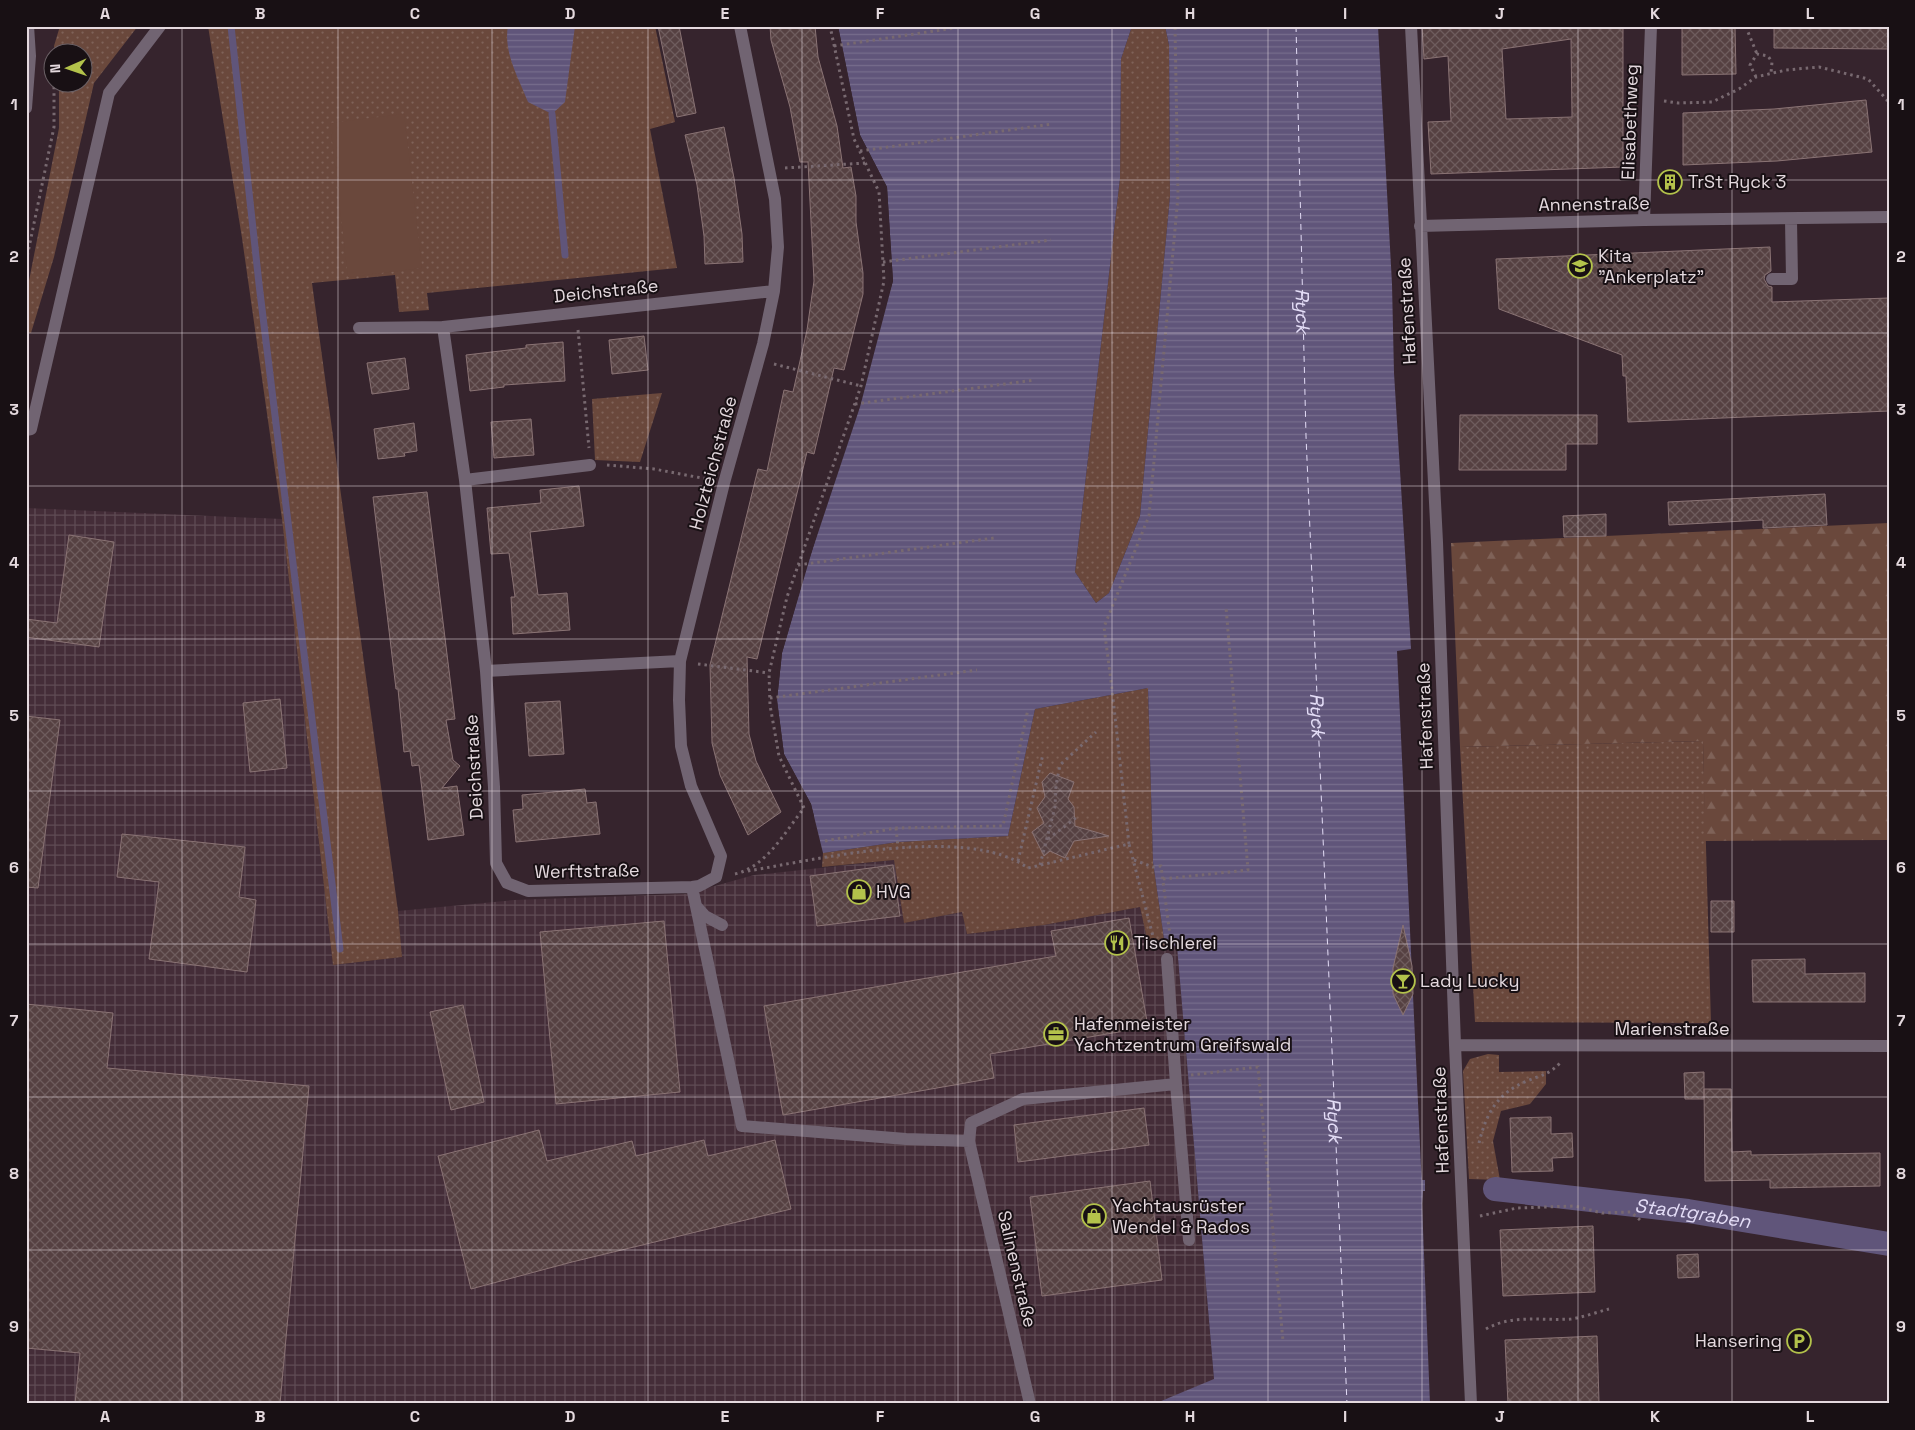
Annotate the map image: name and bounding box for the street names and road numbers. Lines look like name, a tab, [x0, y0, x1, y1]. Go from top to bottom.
street label: Elisabethweg	[1616, 63, 1643, 180]
street label: Annenstraße	[1538, 191, 1650, 216]
street label: Hafenstraße	[1392, 257, 1421, 365]
street label: Deichstraße	[552, 274, 659, 307]
street label: Holzteichstraße	[684, 393, 741, 532]
street label: Hafenstraße	[1411, 662, 1438, 770]
street label: Deichstraße	[459, 714, 488, 820]
street label: Werftstraße	[534, 858, 640, 883]
street label: Marienstraße	[1614, 1017, 1730, 1040]
street label: Hafenstraße	[1427, 1066, 1454, 1174]
street label: Salinenstraße	[993, 1208, 1042, 1330]

